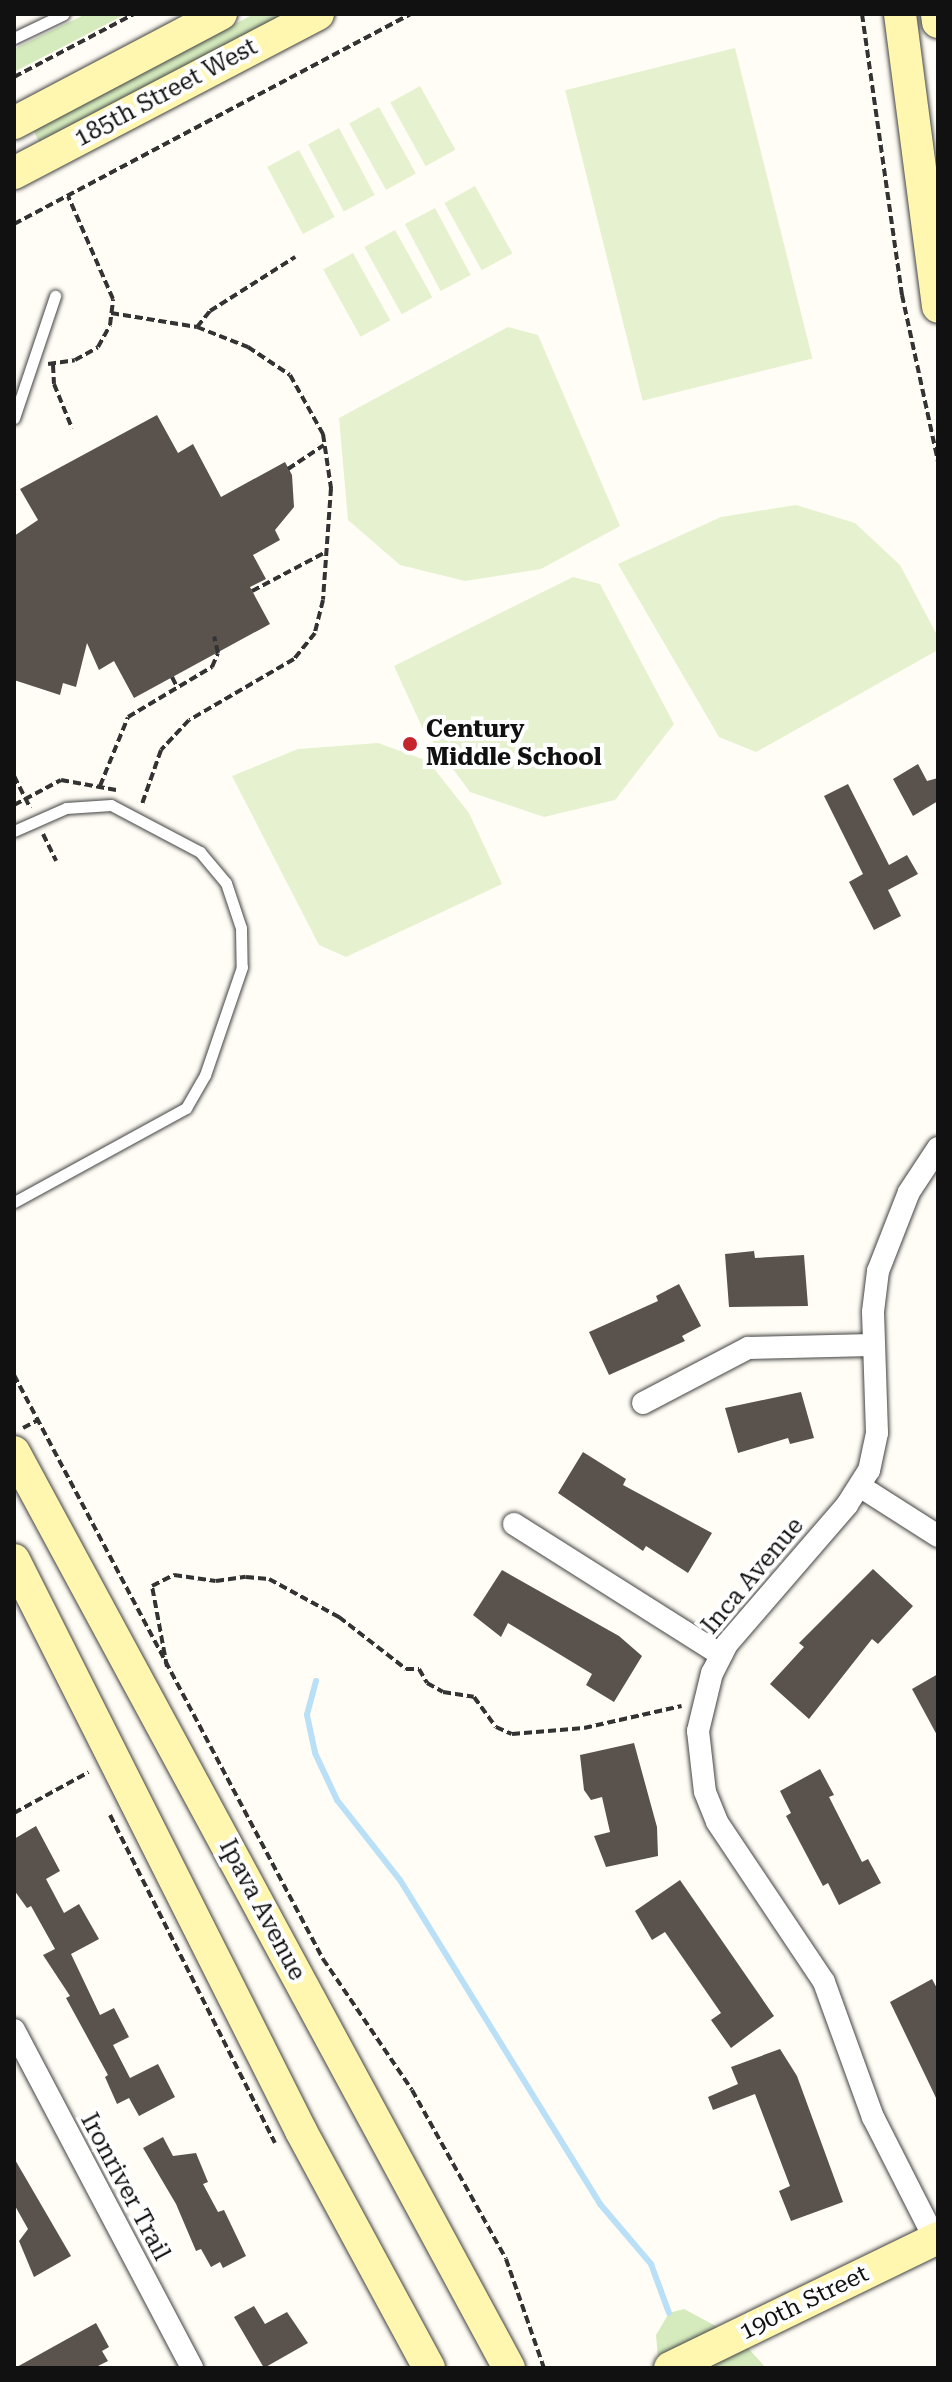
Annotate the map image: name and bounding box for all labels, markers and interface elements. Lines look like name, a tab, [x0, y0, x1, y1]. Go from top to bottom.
street label: 185th Street West	[70, 33, 262, 153]
place label: Century Middle School	[426, 716, 602, 772]
marker: Century Middle School	[401, 735, 419, 753]
street label: Inca Avenue	[696, 1512, 810, 1640]
street label: Ipava Avenue	[213, 1835, 311, 1985]
street label: Ironriver Trail	[74, 2109, 176, 2265]
street label: 190th Street	[735, 2259, 873, 2347]

